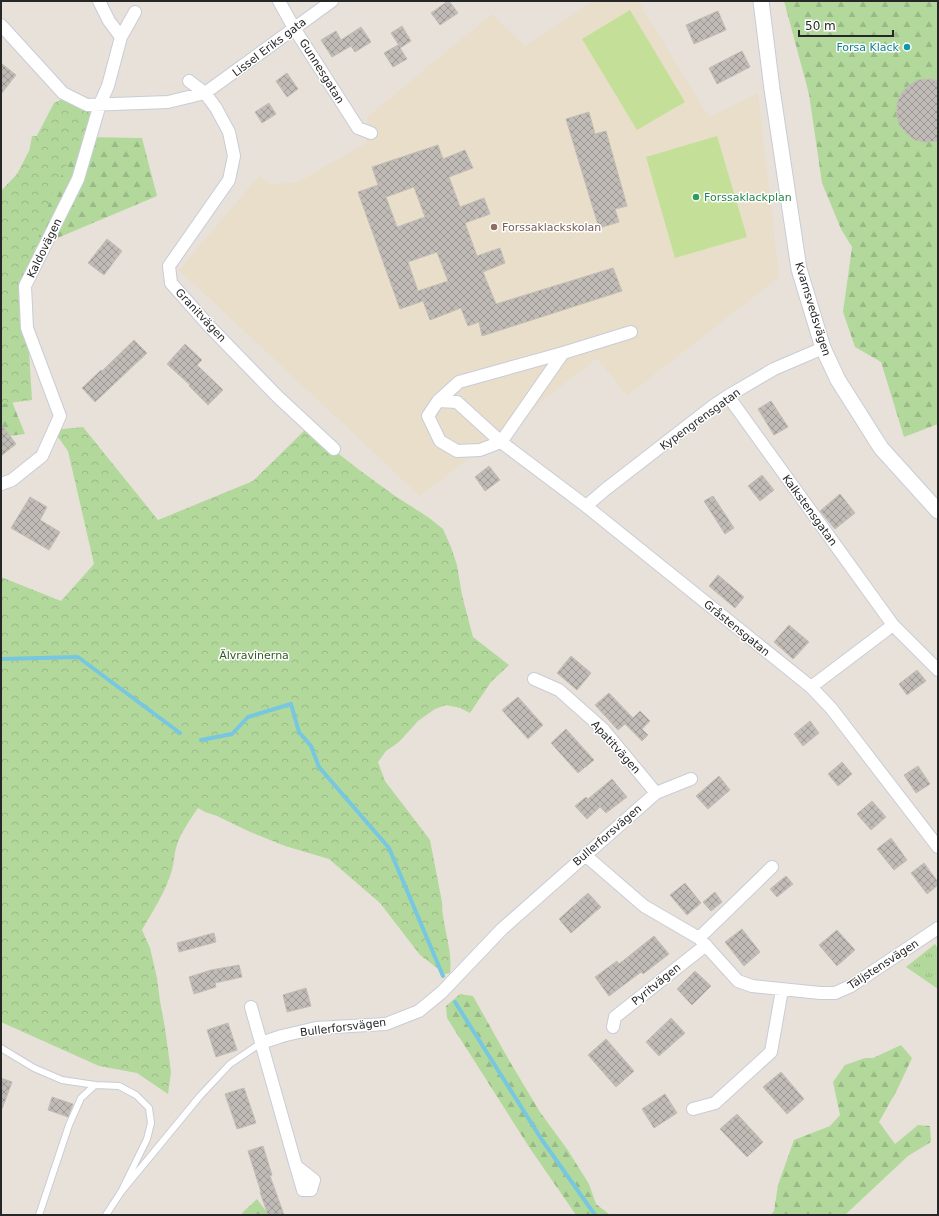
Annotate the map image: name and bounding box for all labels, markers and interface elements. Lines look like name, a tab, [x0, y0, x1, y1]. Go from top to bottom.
scale bar	[799, 12, 893, 38]
street label: Lissel Eriks gata	[230, 15, 309, 79]
text: 50 m	[805, 19, 836, 33]
street label: Gunnesgatan	[297, 37, 347, 106]
place label: Forsa Klack	[836, 41, 900, 54]
marker: Forsa Klack	[902, 42, 912, 52]
place label: Forssaklackplan	[704, 191, 792, 204]
marker: Forssaklackplan	[691, 192, 701, 202]
street label: Kaldovägen	[24, 216, 64, 280]
place label: Forssaklackskolan	[502, 221, 601, 234]
marker: Forssaklackskolan	[489, 222, 499, 232]
street label: Kvarnsvedsvägen	[792, 261, 833, 358]
street label: Granitvägen	[173, 286, 229, 345]
street label: Kypengrensgatan	[658, 386, 743, 453]
street label: Kalkstensgatan	[780, 472, 840, 548]
street label: Gråstensgatan	[701, 598, 772, 659]
park label: Älvravinerna	[219, 649, 289, 662]
street label: Apatitvägen	[588, 718, 643, 777]
street label: Bullerforsvägen	[570, 802, 644, 869]
street label: Täljstensvägen	[845, 937, 921, 993]
street label: Pyritvägen	[629, 961, 683, 1008]
street label: Bullerforsvägen	[299, 1016, 387, 1039]

